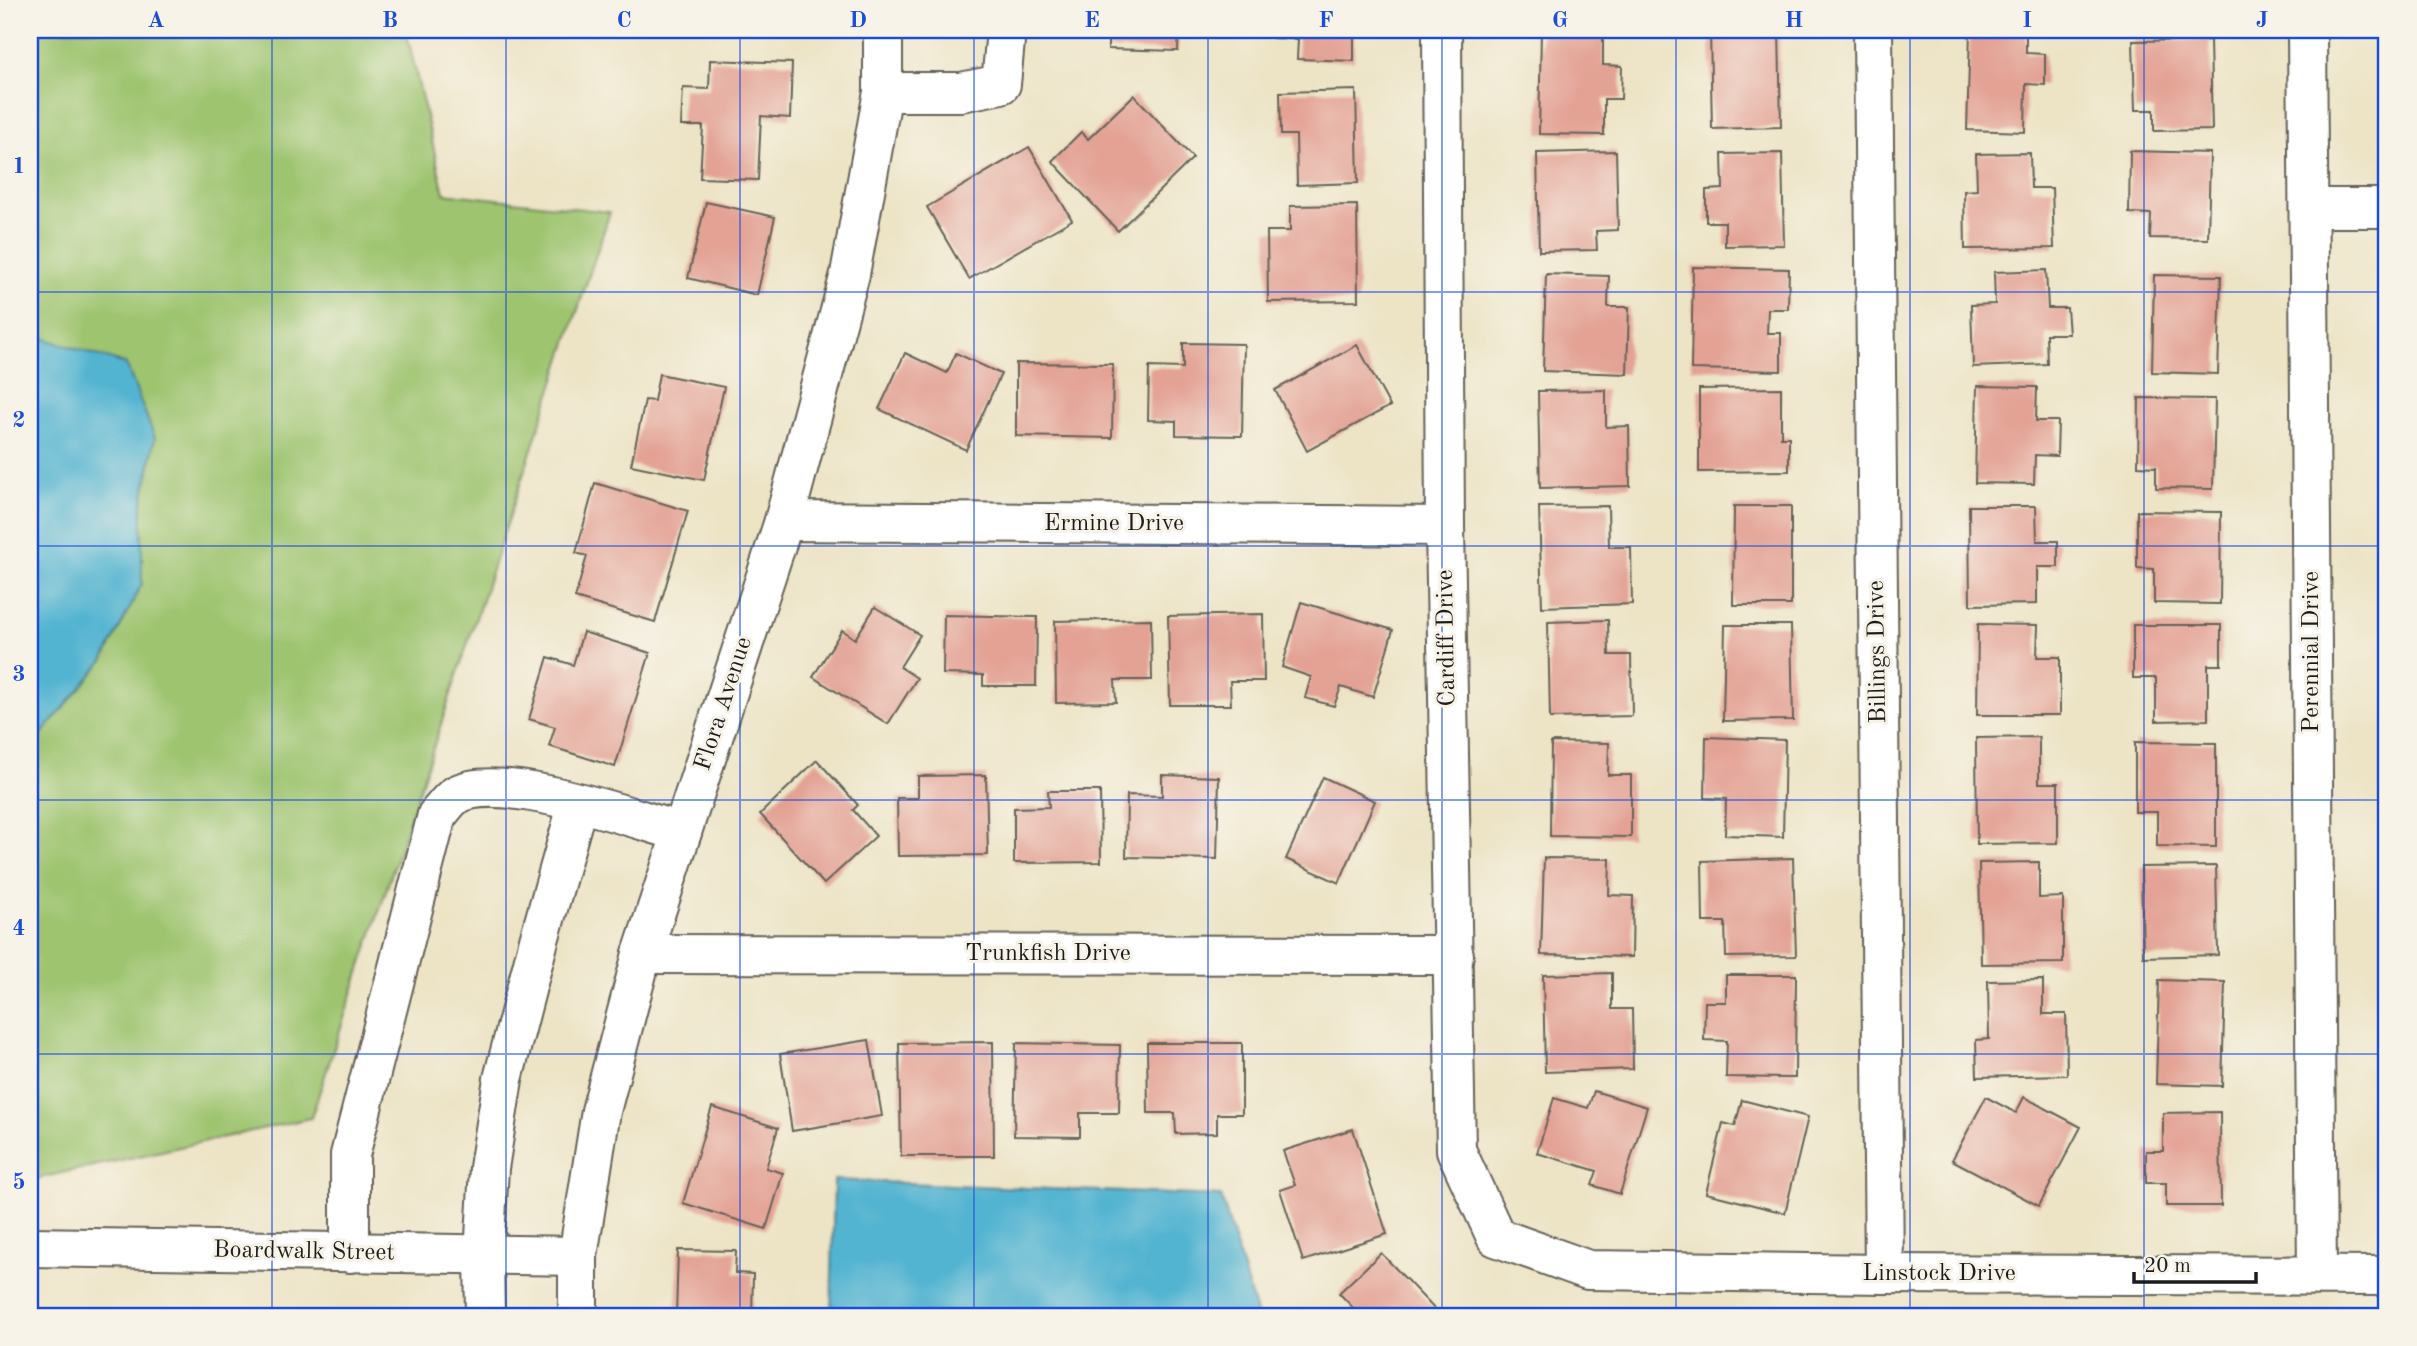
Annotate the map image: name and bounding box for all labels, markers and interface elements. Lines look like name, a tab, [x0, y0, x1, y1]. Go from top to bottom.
text: A	[147, 9, 165, 32]
text: B	[382, 9, 398, 32]
text: C	[616, 9, 632, 32]
text: D	[849, 9, 867, 32]
text: E	[1084, 9, 1100, 32]
text: F	[1318, 9, 1334, 32]
text: G	[1552, 9, 1568, 32]
text: H	[1785, 9, 1803, 32]
text: I	[2022, 9, 2032, 32]
text: J	[2256, 9, 2268, 32]
text: 1	[12, 155, 26, 178]
text: 2	[12, 409, 26, 432]
street label: Ermine Drive	[1044, 512, 1184, 536]
street label: Cardiff Drive	[1434, 569, 1460, 707]
street label: Perennial Drive	[2300, 571, 2324, 733]
street label: Billings Drive	[1865, 580, 1891, 724]
street label: Flora Avenue	[691, 634, 757, 774]
text: 3	[12, 663, 26, 686]
text: 4	[12, 917, 26, 940]
street label: Trunkfish Drive	[965, 942, 1131, 966]
text: 5	[12, 1171, 26, 1194]
street label: Boardwalk Street	[213, 1238, 395, 1266]
scale bar	[2134, 1241, 2256, 1285]
text: 20 m	[2144, 1256, 2191, 1277]
street label: Linstock Drive	[1862, 1262, 2016, 1286]

